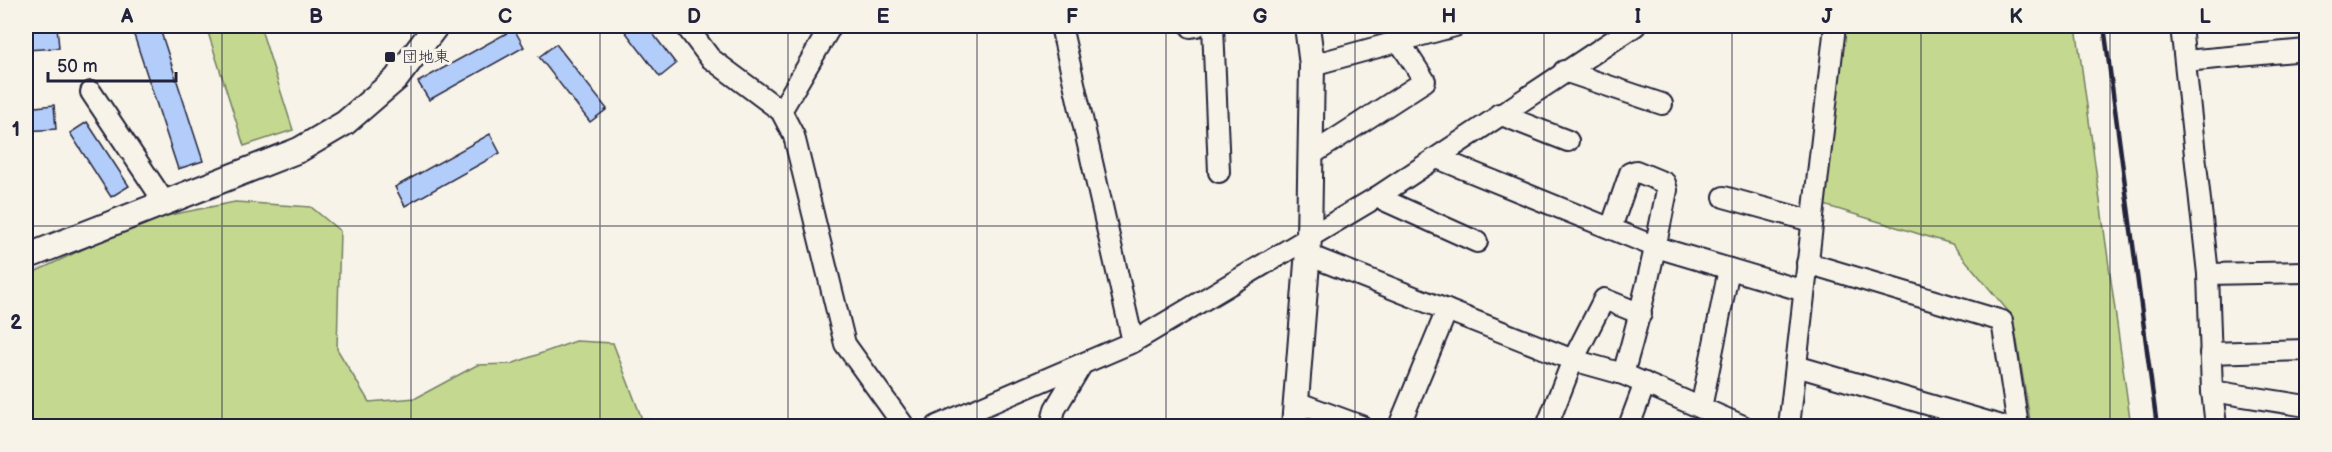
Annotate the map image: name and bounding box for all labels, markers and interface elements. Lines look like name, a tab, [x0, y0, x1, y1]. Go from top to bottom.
text: A	[120, 5, 134, 29]
text: B	[309, 5, 323, 29]
text: C	[498, 5, 512, 29]
text: D	[687, 5, 701, 29]
text: E	[877, 5, 890, 29]
text: F	[1066, 5, 1078, 29]
text: G	[1253, 5, 1268, 29]
text: H	[1442, 5, 1456, 29]
text: I	[1635, 5, 1641, 29]
text: J	[1822, 5, 1834, 29]
text: K	[2009, 5, 2023, 29]
text: L	[2199, 5, 2211, 29]
scale bar	[48, 45, 176, 83]
place label: 団地東	[402, 48, 450, 67]
marker: 団地東	[383, 50, 397, 64]
text: 50 m	[57, 56, 98, 77]
text: 1	[12, 118, 20, 142]
text: 2	[10, 311, 22, 335]

